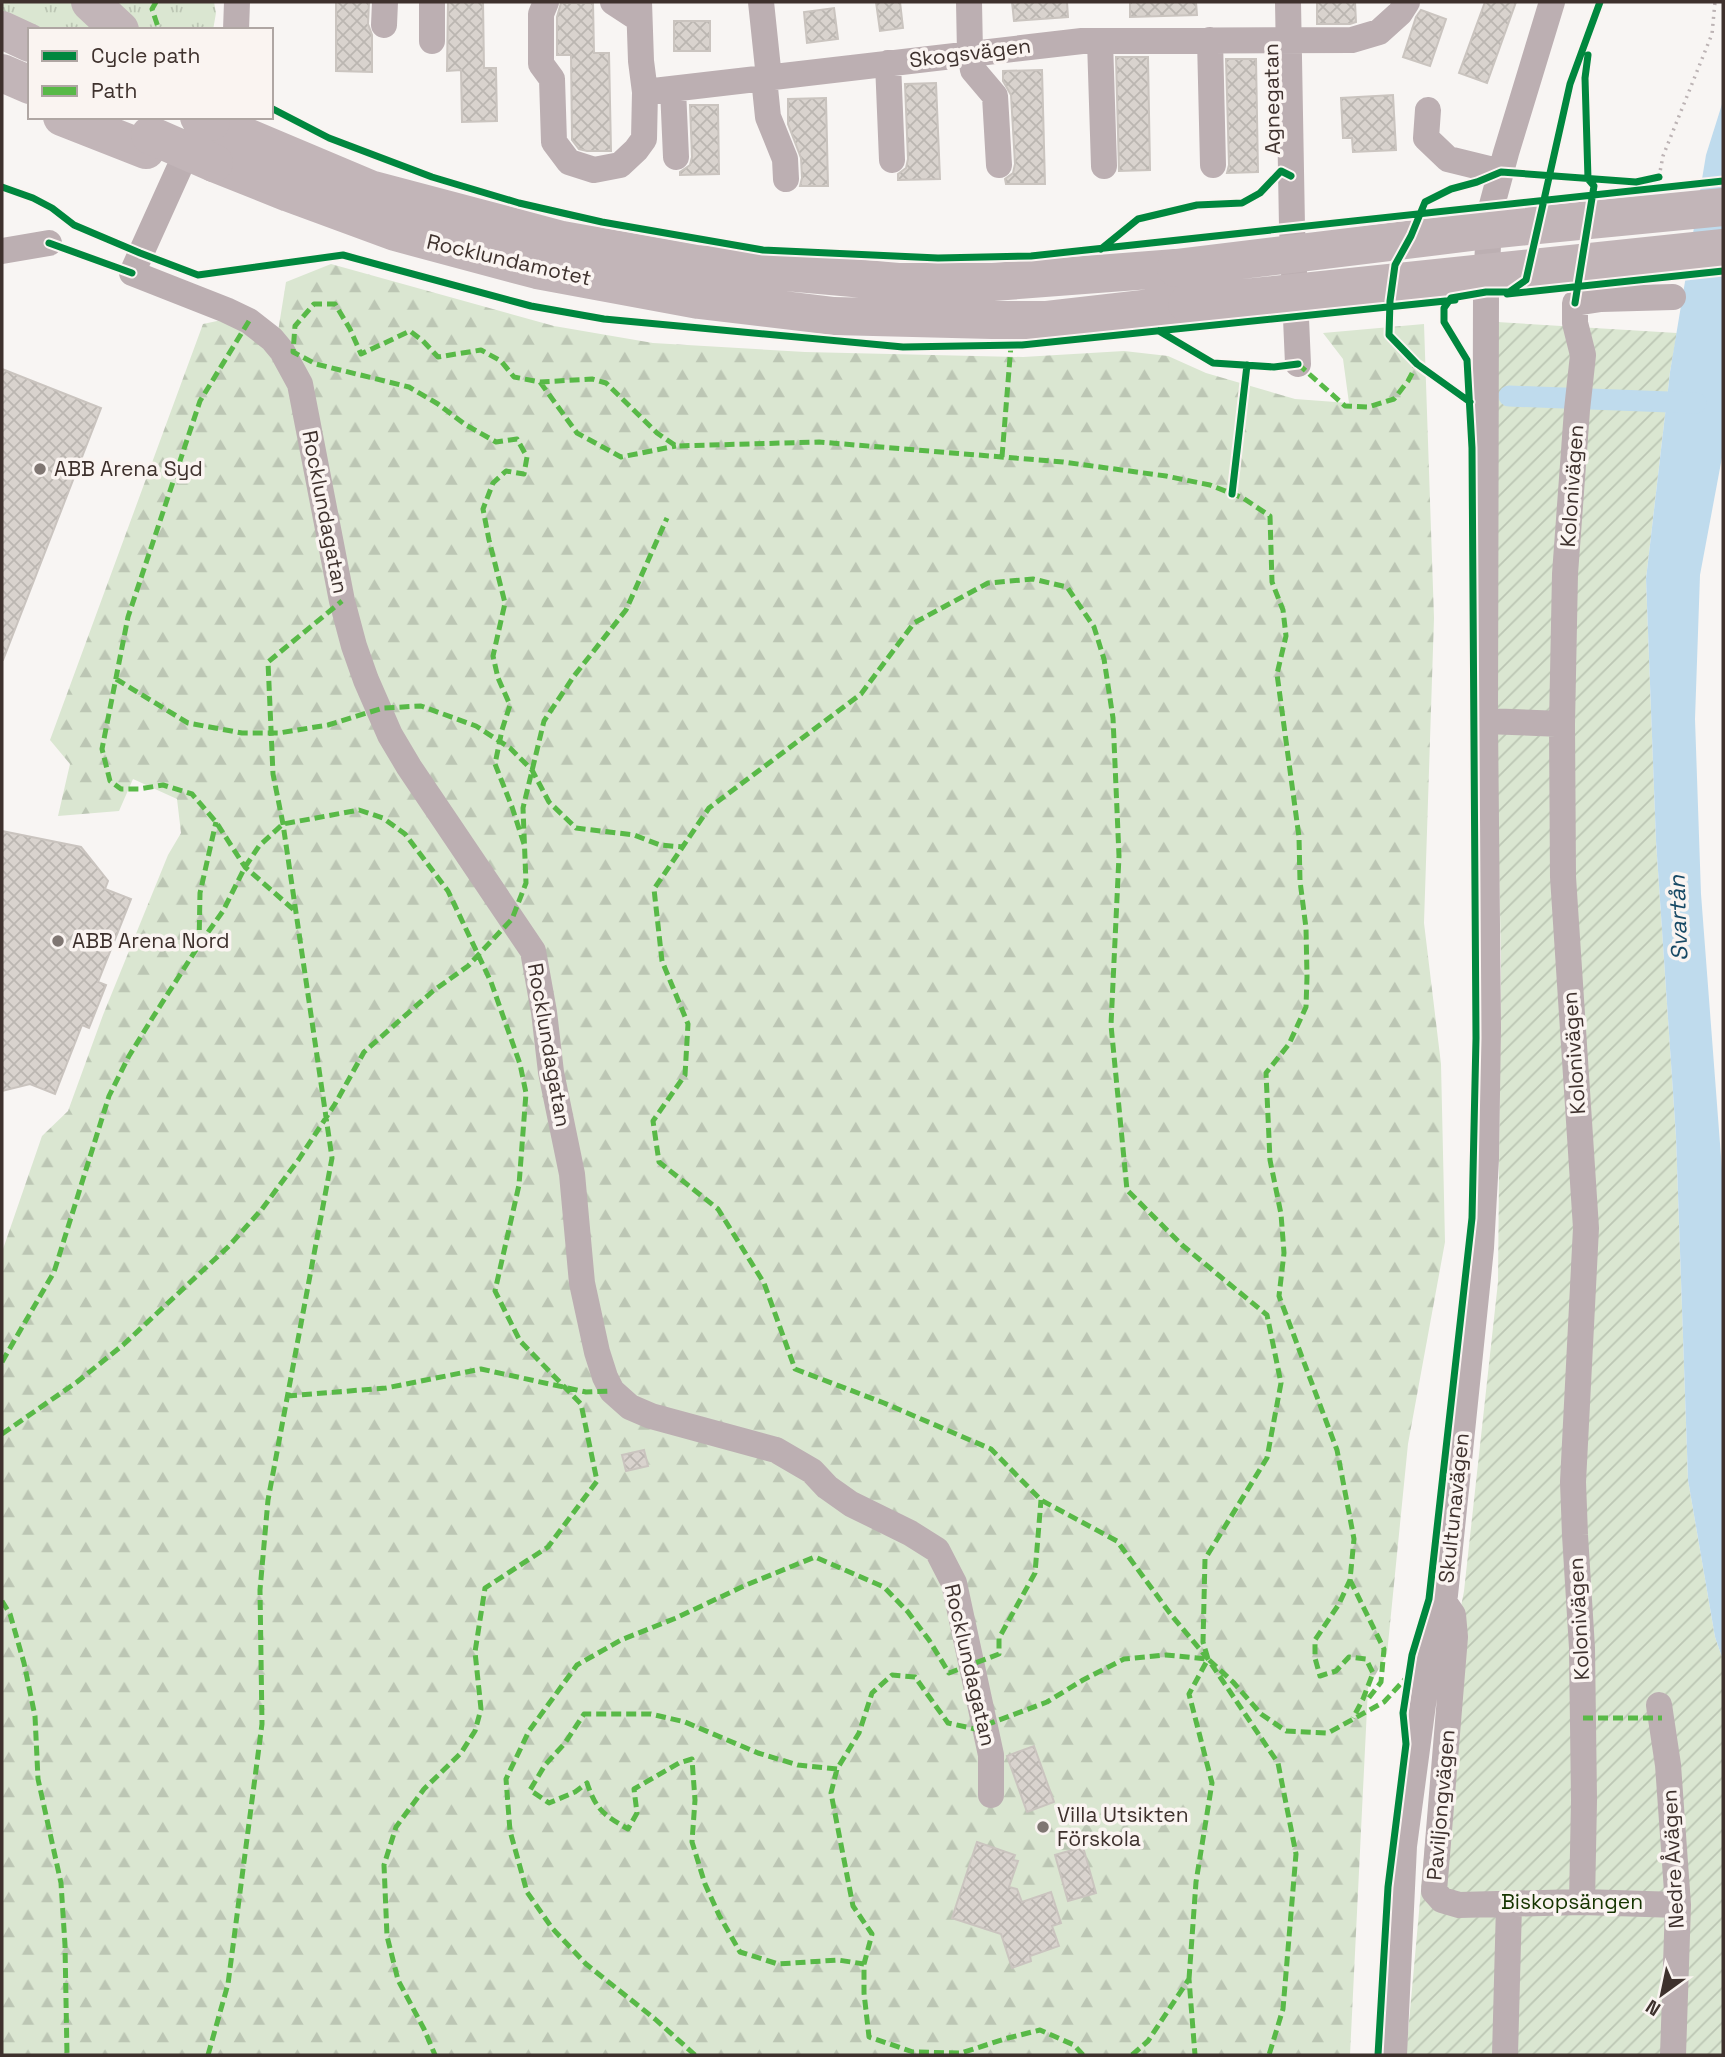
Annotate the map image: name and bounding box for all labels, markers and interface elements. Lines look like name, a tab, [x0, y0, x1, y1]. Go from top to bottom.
legend	[28, 28, 273, 119]
street label: Skogsvägen	[908, 32, 1032, 73]
text: Cycle path	[91, 42, 200, 69]
street label: Agnegatan	[1257, 43, 1286, 155]
text: Path	[91, 77, 137, 104]
street label: Rocklundamotet	[424, 227, 594, 292]
street label: Kolonivägen	[1554, 424, 1589, 548]
street label: Rocklundagatan	[296, 428, 355, 596]
place label: ABB Arena Syd	[54, 455, 203, 482]
marker: ABB Arena Syd	[32, 461, 48, 477]
water label: Svartån	[1661, 874, 1694, 961]
place label: ABB Arena Nord	[72, 927, 230, 954]
marker: ABB Arena Nord	[50, 933, 66, 949]
street label: Rocklundagatan	[522, 961, 577, 1129]
street label: Kolonivägen	[1556, 991, 1591, 1115]
street label: Skultunavägen	[1432, 1432, 1475, 1584]
street label: Kolonivägen	[1562, 1557, 1595, 1681]
street label: Rocklundagatan	[939, 1581, 1002, 1749]
street label: Paviljongvägen	[1420, 1728, 1461, 1882]
street label: Nedre Åvägen	[1655, 1789, 1690, 1929]
place label: Villa Utsikten Förskola	[1057, 1801, 1189, 1852]
marker: Villa Utsikten Förskola	[1035, 1819, 1051, 1835]
park label: Biskopsängen	[1501, 1888, 1643, 1915]
north arrow	[1627, 1959, 1697, 2029]
text: N	[1641, 1994, 1665, 2022]

